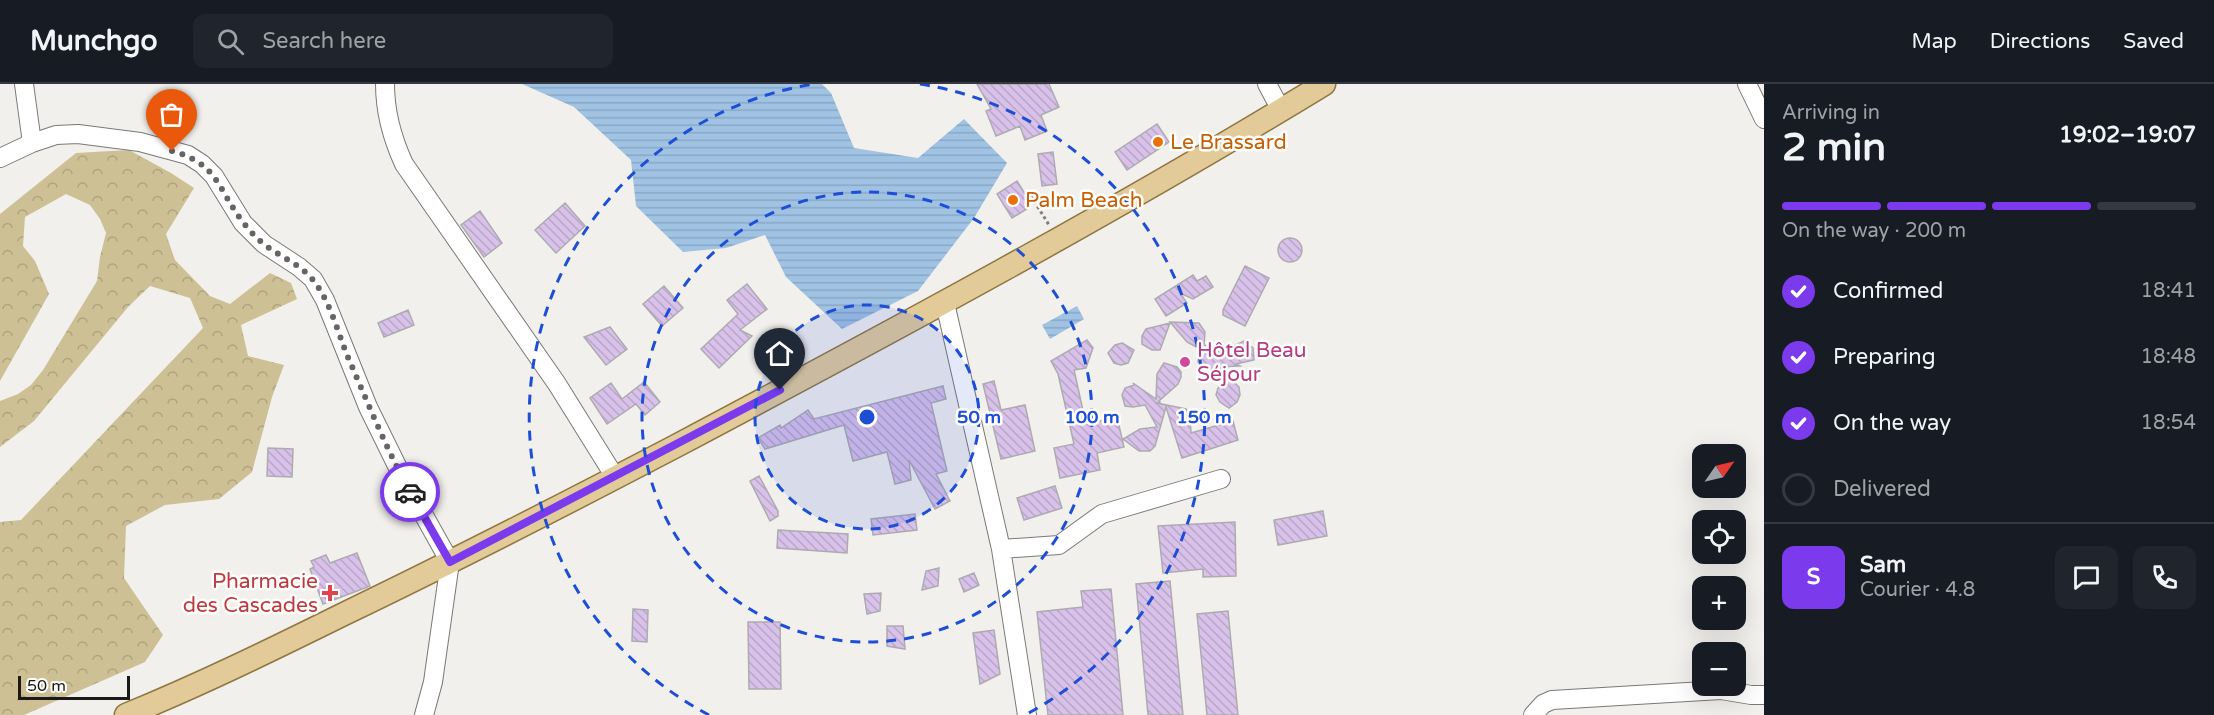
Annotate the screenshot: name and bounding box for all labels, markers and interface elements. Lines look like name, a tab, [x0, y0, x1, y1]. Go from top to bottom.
search box	[193, 14, 613, 68]
text: Munchgo	[30, 24, 157, 58]
icon: search	[214, 25, 247, 58]
text: Search here	[262, 28, 386, 54]
text: Map	[1911, 29, 1957, 54]
text: Directions	[1990, 29, 2090, 54]
text: Saved	[2123, 29, 2184, 54]
pin	[146, 89, 197, 151]
icon: bag	[155, 98, 188, 131]
text: Arriving in	[1782, 101, 1880, 125]
text: 19:02–19:07	[2059, 122, 2196, 148]
text: 2 min	[1782, 124, 1886, 171]
place label: Le Brassard	[1170, 130, 1287, 155]
marker: Le Brassard	[1151, 135, 1165, 149]
place label: Palm Beach	[1025, 188, 1142, 213]
marker: Palm Beach	[1006, 193, 1020, 207]
text: On the way · 200 m	[1782, 219, 1966, 243]
icon: check	[1782, 275, 1815, 308]
text: Confirmed	[1833, 278, 1943, 304]
text: 18:41	[2141, 279, 2196, 303]
pin	[754, 328, 805, 390]
icon: home	[763, 337, 796, 370]
place label: Hôtel Beau Séjour	[1197, 338, 1307, 387]
icon: check	[1782, 341, 1815, 374]
text: Preparing	[1833, 344, 1936, 370]
text: 18:48	[2141, 345, 2196, 369]
marker: Hôtel Beau Séjour	[1178, 355, 1192, 369]
text: 50 m	[957, 406, 1001, 428]
text: 100 m	[1064, 406, 1120, 428]
text: 150 m	[1176, 406, 1232, 428]
centre of rings	[857, 407, 877, 427]
icon: check	[1782, 407, 1815, 440]
text: On the way	[1833, 410, 1951, 436]
text: 18:54	[2141, 411, 2196, 435]
north arrow	[1692, 444, 1746, 498]
map controls	[1692, 444, 1746, 696]
courier	[380, 462, 440, 522]
icon: car	[394, 476, 427, 509]
text: Delivered	[1833, 476, 1931, 502]
button: locate	[1692, 510, 1746, 564]
button: chat	[2055, 546, 2118, 609]
button: phone	[2133, 546, 2196, 609]
text: Sam	[1860, 552, 1906, 578]
text: S	[1807, 564, 1820, 590]
place label: Pharmacie des Cascades	[183, 569, 318, 618]
button: +	[1692, 576, 1746, 630]
text: Courier · 4.8	[1860, 578, 1975, 602]
marker: Pharmacie des Cascades	[323, 586, 337, 600]
button: −	[1692, 642, 1746, 696]
scale bar	[18, 673, 130, 700]
text: 50 m	[27, 676, 66, 696]

